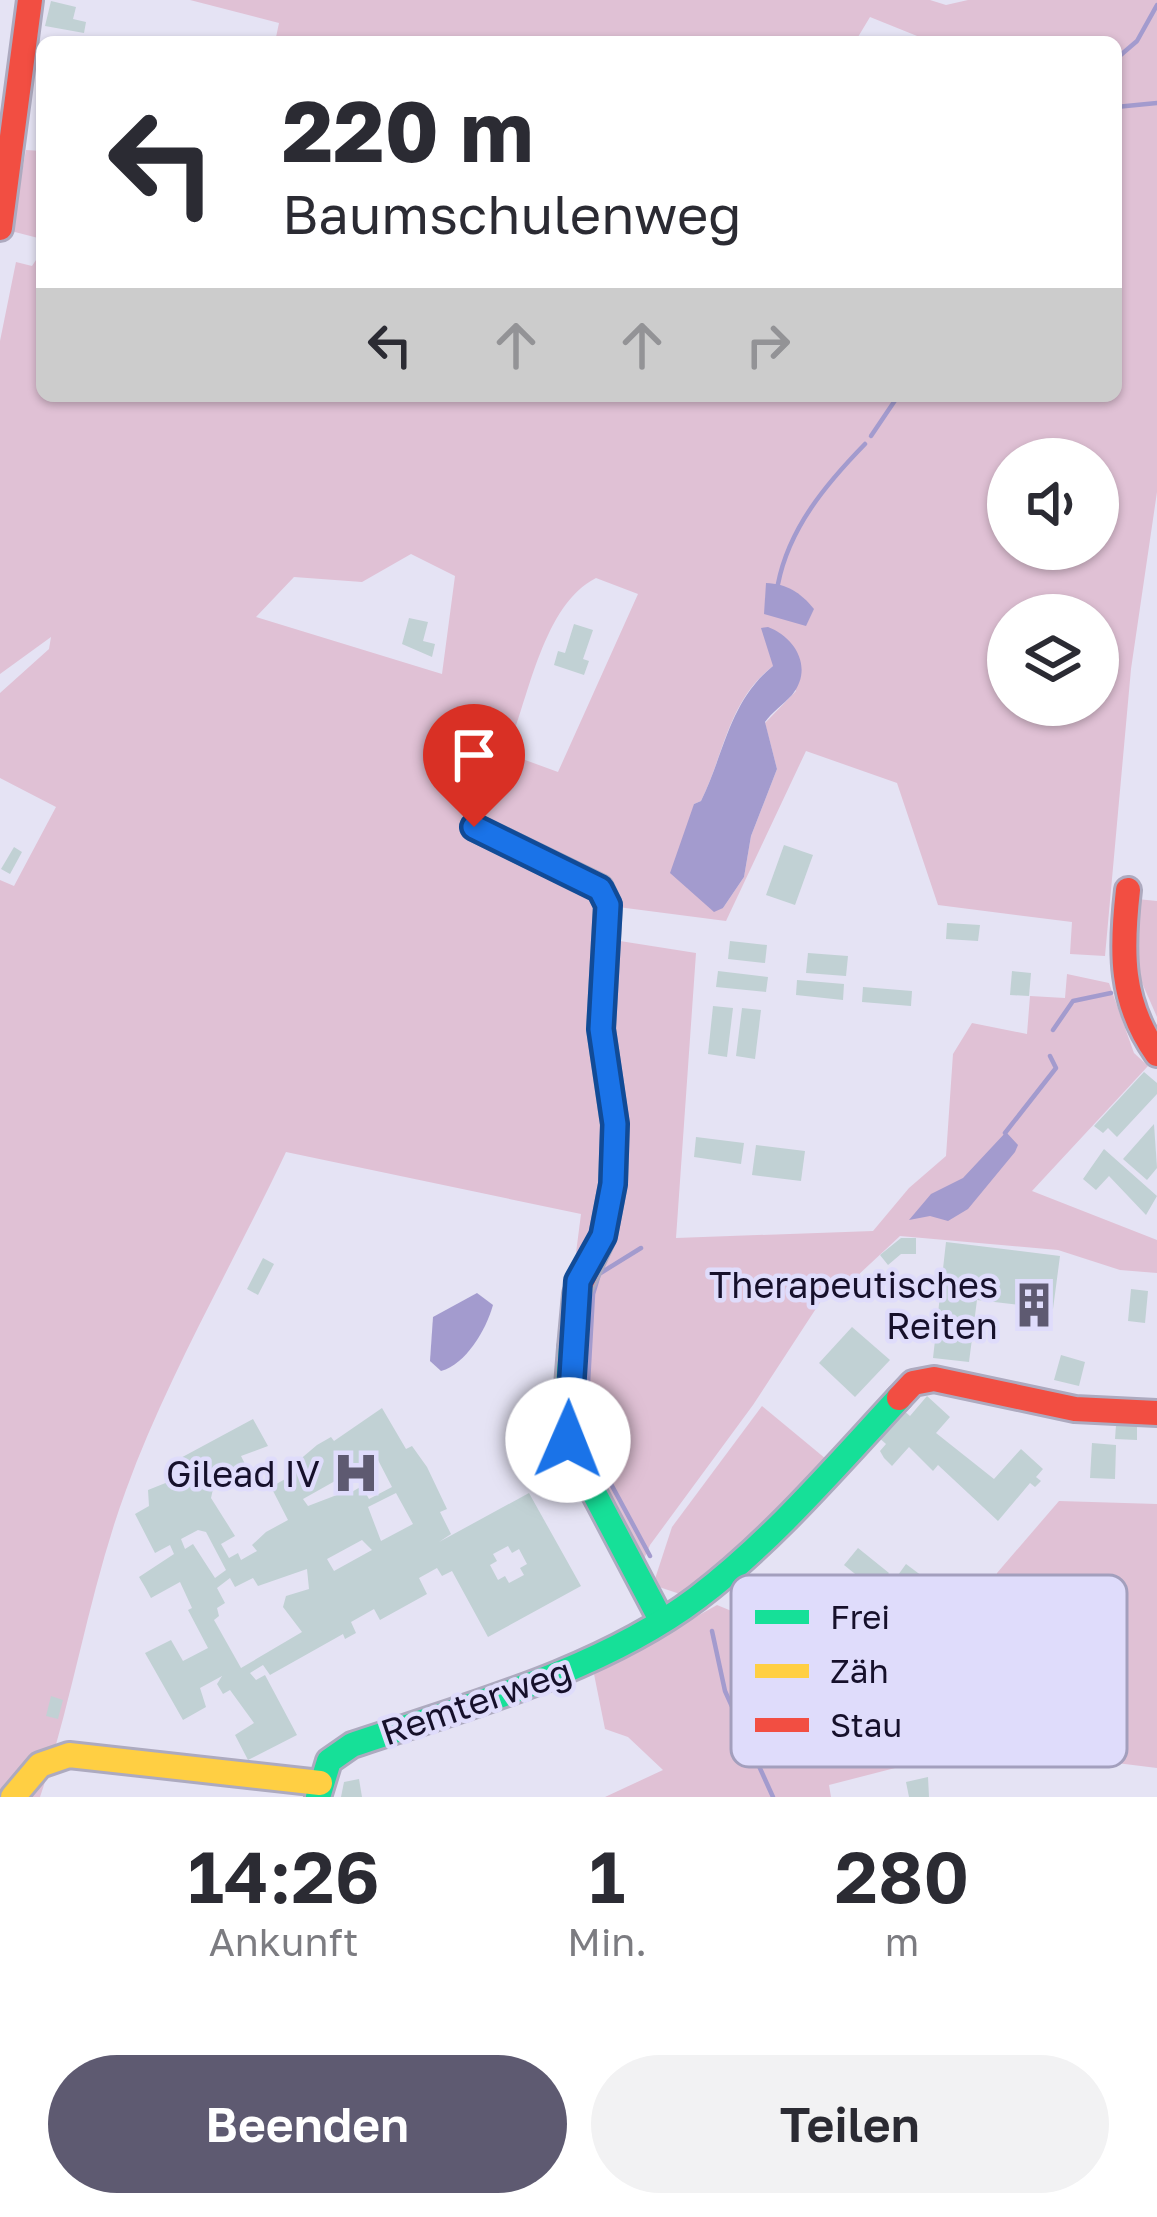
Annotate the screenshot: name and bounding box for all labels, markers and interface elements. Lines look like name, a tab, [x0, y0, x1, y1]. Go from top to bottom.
text: 220 m	[282, 80, 534, 180]
icon: left	[84, 84, 240, 240]
text: Baumschulenweg	[282, 181, 742, 246]
icon: left	[357, 312, 423, 378]
icon: ahead	[483, 312, 549, 378]
icon: ahead	[609, 312, 675, 378]
icon: right	[735, 312, 801, 378]
map controls	[987, 438, 1119, 726]
button: sound	[987, 438, 1119, 570]
button: layers	[987, 594, 1119, 726]
pin	[423, 704, 525, 827]
icon: arrive	[441, 722, 507, 788]
place label: Therapeutisches Reiten	[709, 1263, 998, 1347]
building icon: Therapeutisches Reiten	[1009, 1280, 1059, 1330]
position arrow	[505, 1377, 631, 1503]
hospital icon: Gilead IV	[331, 1448, 381, 1498]
place label: Gilead IV	[166, 1452, 320, 1495]
legend	[731, 1575, 1127, 1767]
text: Frei	[830, 1597, 890, 1636]
street label: Remterweg	[375, 1648, 577, 1754]
text: Zäh	[830, 1651, 889, 1690]
text: Stau	[830, 1705, 902, 1744]
text: 14:26	[188, 1832, 380, 1919]
text: 1	[589, 1832, 625, 1919]
text: 280	[835, 1832, 969, 1919]
text: Ankunft	[209, 1918, 359, 1965]
text: Min.	[567, 1918, 647, 1965]
text: m	[885, 1918, 919, 1965]
button: Beenden	[48, 2055, 567, 2193]
button: Teilen	[591, 2055, 1109, 2193]

